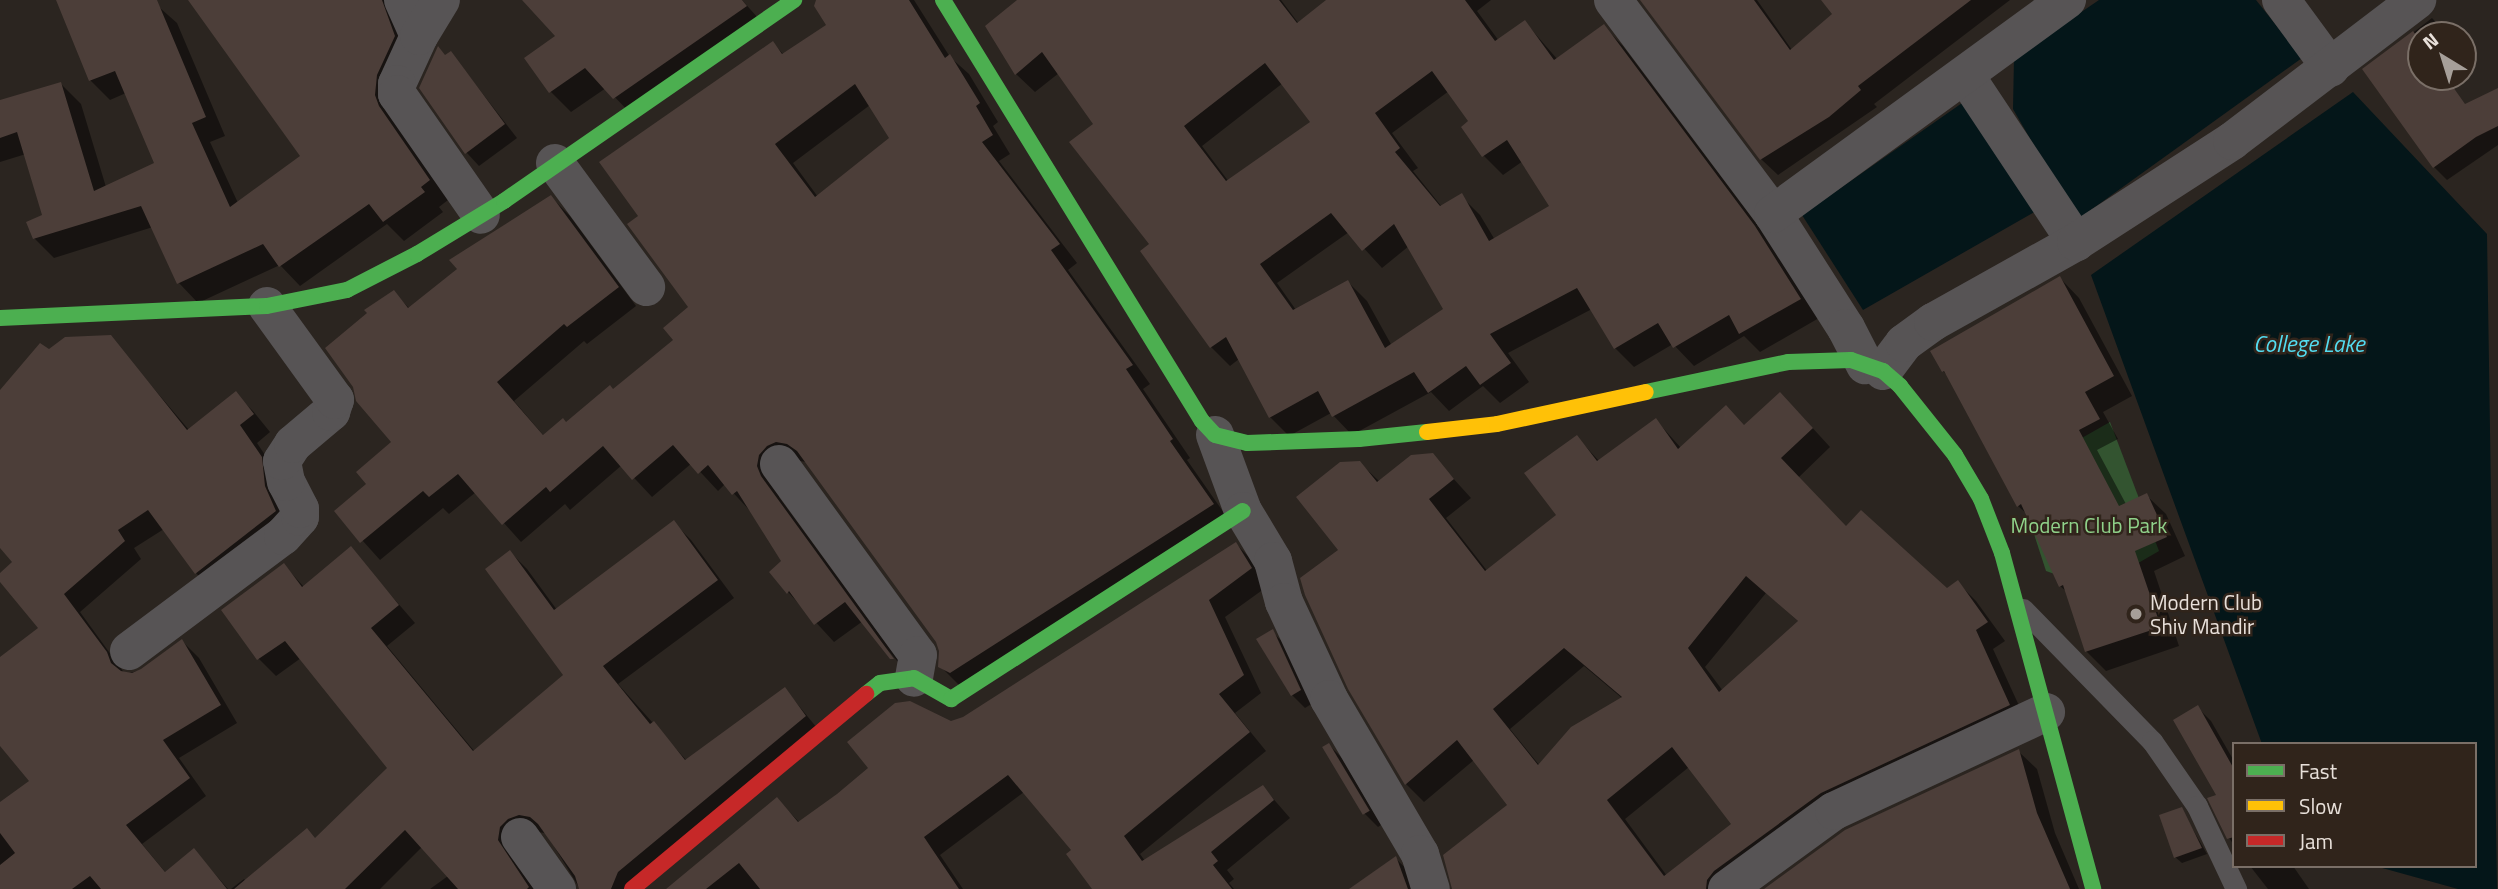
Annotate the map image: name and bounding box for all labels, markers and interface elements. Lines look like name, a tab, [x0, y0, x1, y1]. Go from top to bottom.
north arrow	[2407, 21, 2477, 91]
text: N	[2416, 25, 2444, 56]
water label: College Lake	[2253, 330, 2365, 358]
park label: Modern Club Park	[2011, 512, 2167, 538]
place label: Modern Club Shiv Mandir	[2150, 589, 2262, 639]
marker: Modern Club Shiv Mandir	[2128, 606, 2144, 622]
legend	[2232, 742, 2477, 868]
text: Fast	[2299, 755, 2337, 787]
text: Slow	[2299, 790, 2342, 822]
text: Jam	[2299, 825, 2333, 857]

